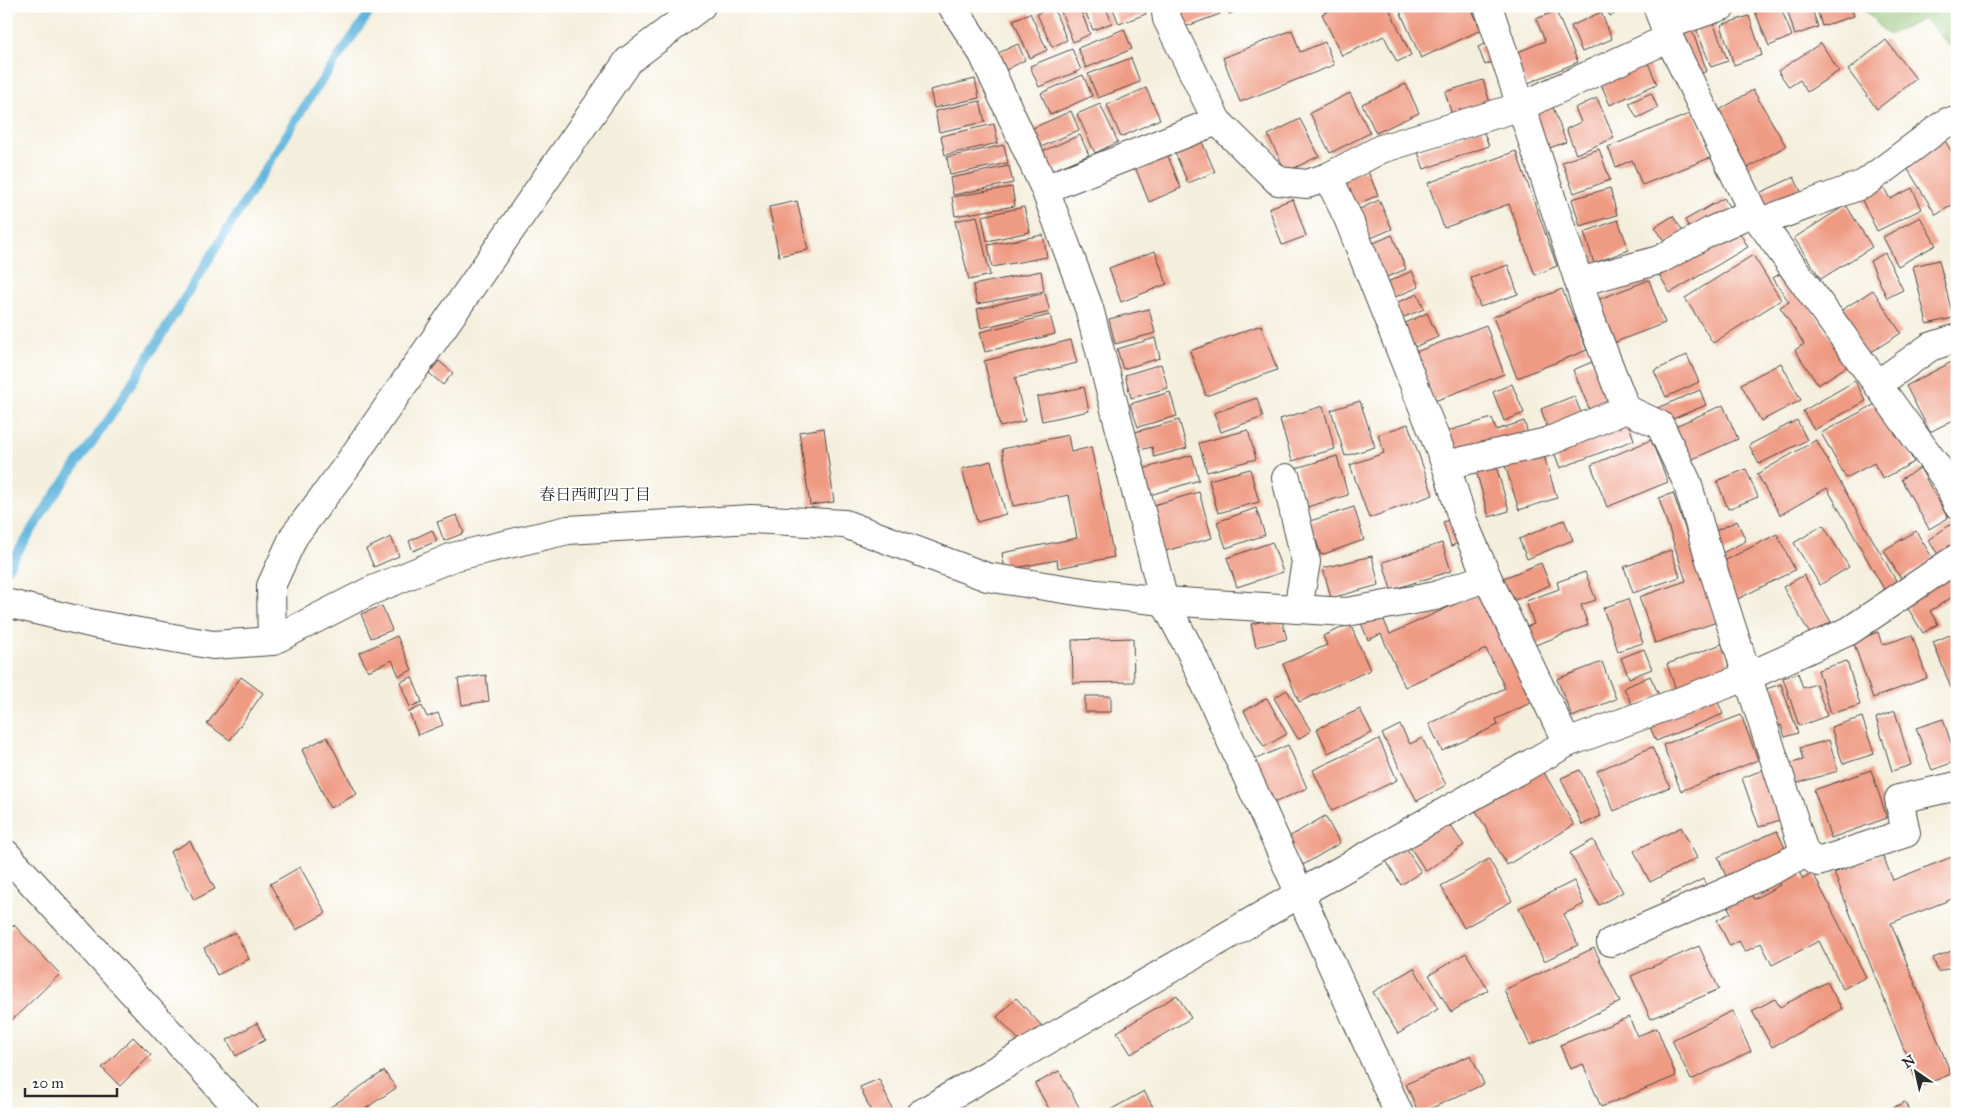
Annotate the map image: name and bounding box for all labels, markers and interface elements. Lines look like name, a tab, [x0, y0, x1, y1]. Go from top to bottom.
district label: 春日西町四丁目	[539, 485, 651, 504]
north arrow	[1890, 1048, 1940, 1098]
text: N	[1899, 1051, 1919, 1072]
scale bar	[25, 1065, 118, 1097]
text: 20 m	[32, 1074, 64, 1092]

